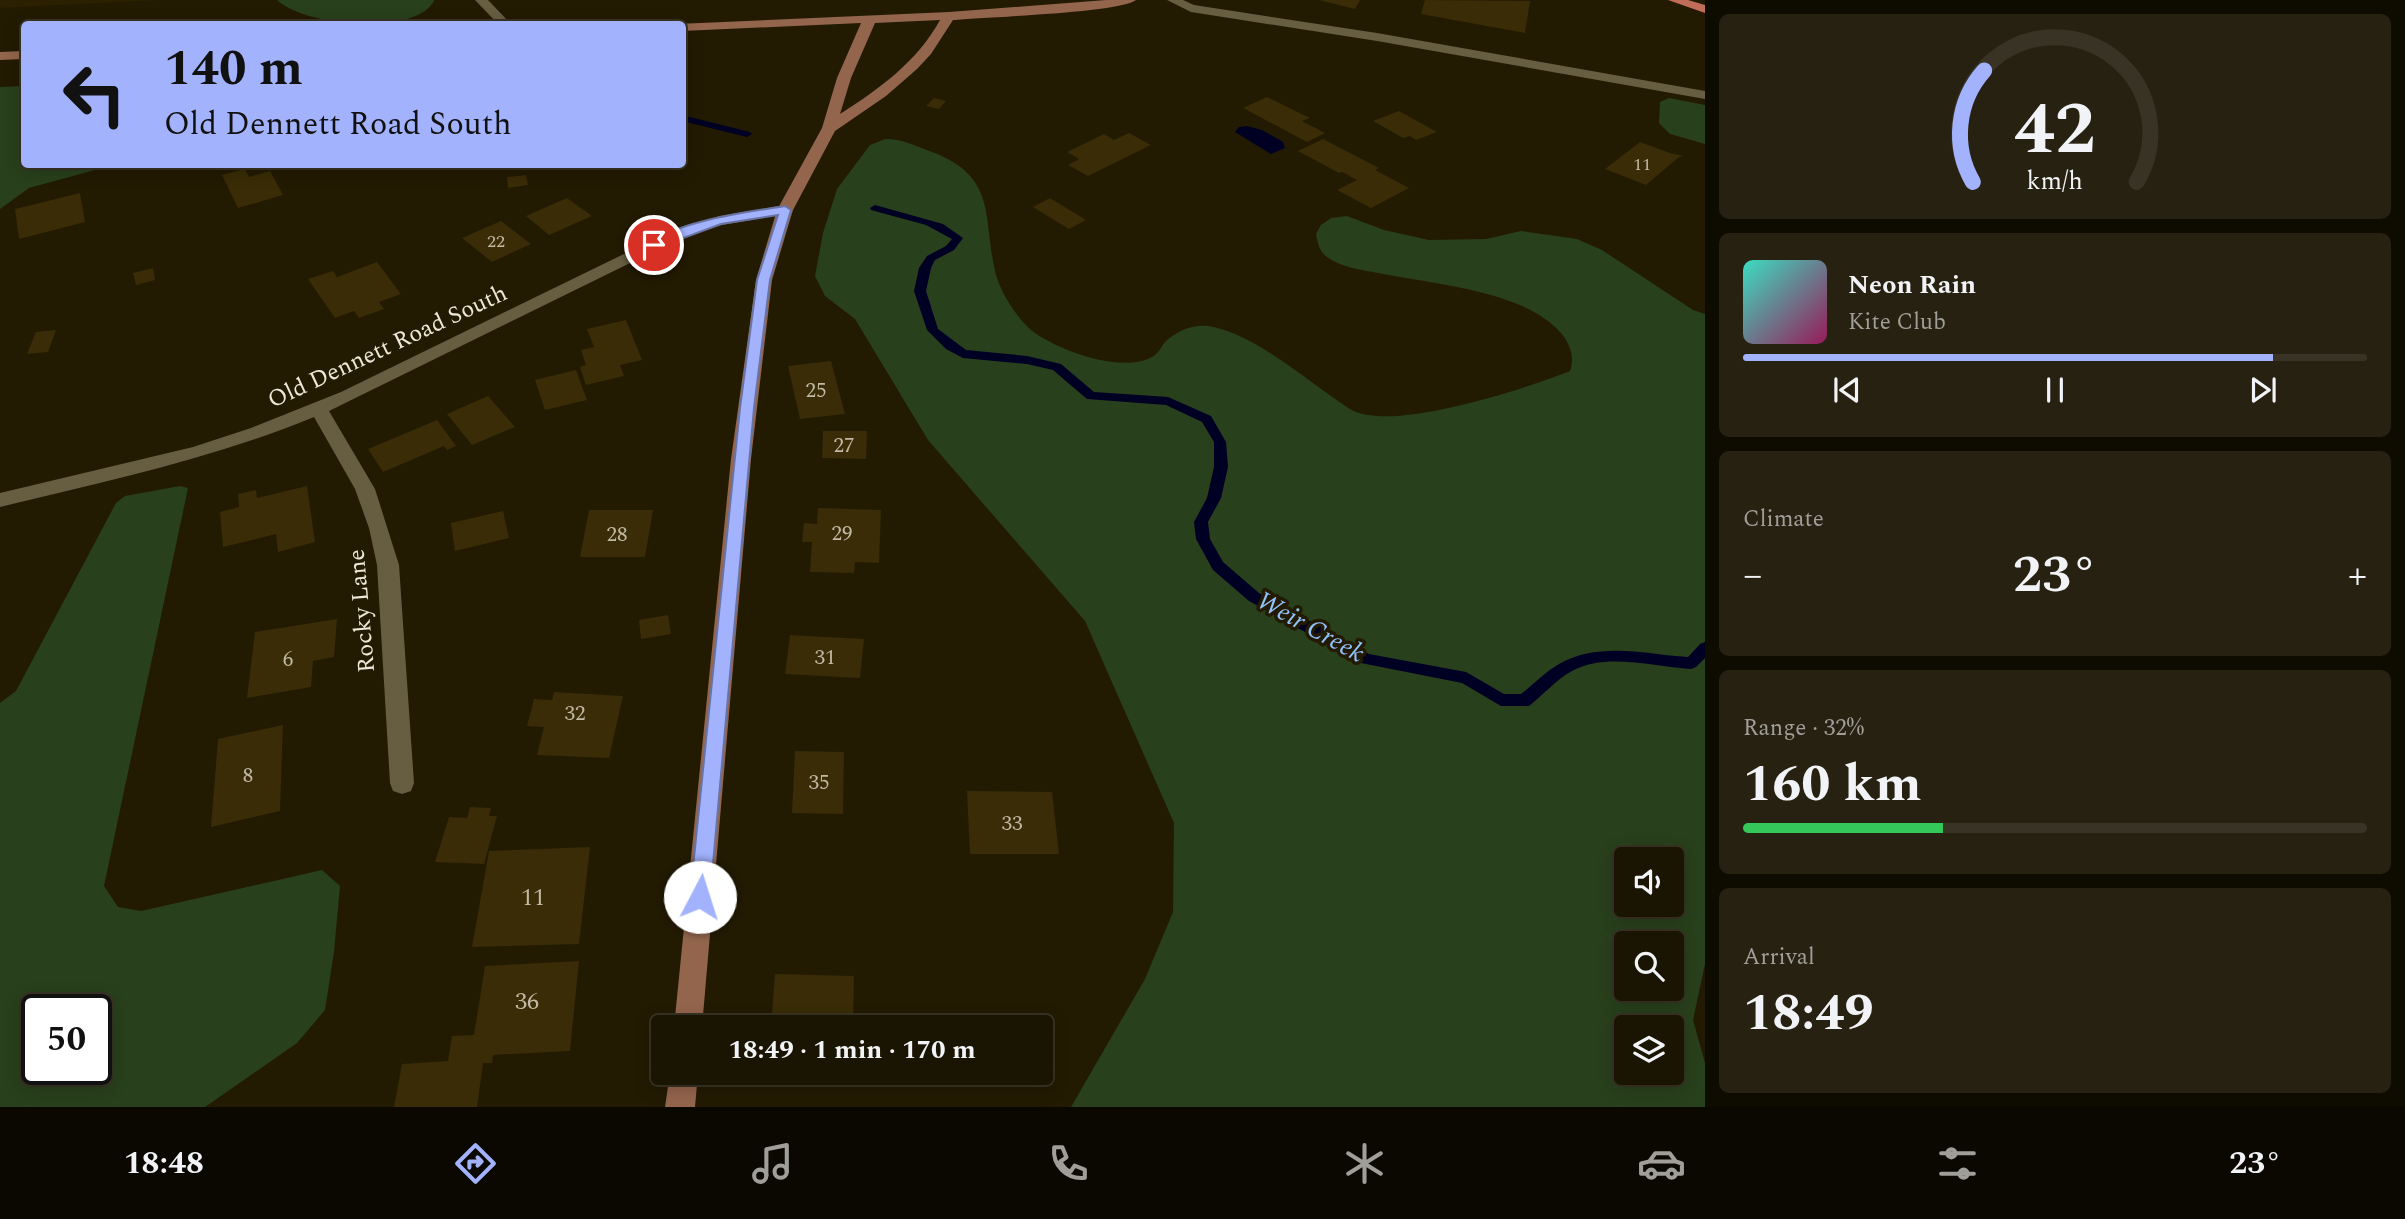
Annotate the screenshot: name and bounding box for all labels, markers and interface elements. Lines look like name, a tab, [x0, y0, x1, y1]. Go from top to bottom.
text: 140 m	[164, 32, 303, 107]
icon: left	[49, 49, 140, 140]
text: 42	[2014, 76, 2096, 187]
text: Old Dennett Road South	[164, 100, 512, 149]
house number: 11	[1633, 151, 1651, 178]
text: km/h	[2027, 163, 2083, 201]
pin	[624, 215, 684, 275]
icon: arrive	[635, 226, 673, 264]
house number: 22	[487, 228, 505, 255]
text: Neon Rain	[1848, 265, 1976, 305]
street label: Old Dennett Road South	[262, 275, 513, 418]
text: Kite Club	[1848, 305, 1946, 340]
icon: previous	[1828, 371, 1866, 409]
icon: pause	[2036, 371, 2074, 409]
icon: next	[2244, 371, 2282, 409]
house number: 25	[806, 375, 827, 407]
house number: 27	[834, 430, 855, 462]
text: Climate	[1743, 502, 1824, 537]
house number: 29	[832, 518, 853, 550]
house number: 28	[607, 519, 628, 551]
text: 23°	[2013, 536, 2097, 615]
text: −	[1743, 547, 1762, 605]
text: +	[2348, 547, 2367, 605]
street label: Rocky Lane	[339, 548, 385, 674]
water label: Weir Creek	[1249, 581, 1372, 673]
house number: 31	[815, 642, 836, 674]
house number: 6	[283, 644, 293, 676]
house number: 32	[565, 698, 586, 730]
text: Range · 32%	[1743, 711, 1864, 746]
text: 160 km	[1743, 745, 1922, 824]
house number: 8	[243, 760, 253, 792]
house number: 35	[809, 767, 830, 799]
house number: 33	[1002, 808, 1023, 840]
map controls	[1614, 847, 1684, 1085]
button: sound	[1614, 847, 1684, 917]
position arrow	[663, 860, 737, 934]
house number: 11	[521, 880, 545, 916]
button: search	[1614, 931, 1684, 1001]
text: Arrival	[1743, 940, 1815, 975]
text: 18:49	[1743, 974, 1874, 1053]
house number: 36	[515, 984, 539, 1020]
speed limit sign: 50	[21, 994, 112, 1085]
button: layers	[1614, 1015, 1684, 1085]
text: 18:49 · 1 min · 170 m	[728, 1030, 976, 1070]
text: 18:48	[124, 1139, 204, 1188]
icon: directions	[451, 1139, 500, 1188]
icon: music	[748, 1139, 797, 1188]
icon: phone	[1044, 1139, 1093, 1188]
icon: climate	[1340, 1139, 1389, 1188]
icon: car	[1637, 1139, 1686, 1188]
icon: filters	[1933, 1139, 1982, 1188]
text: 23°	[2229, 1139, 2281, 1188]

